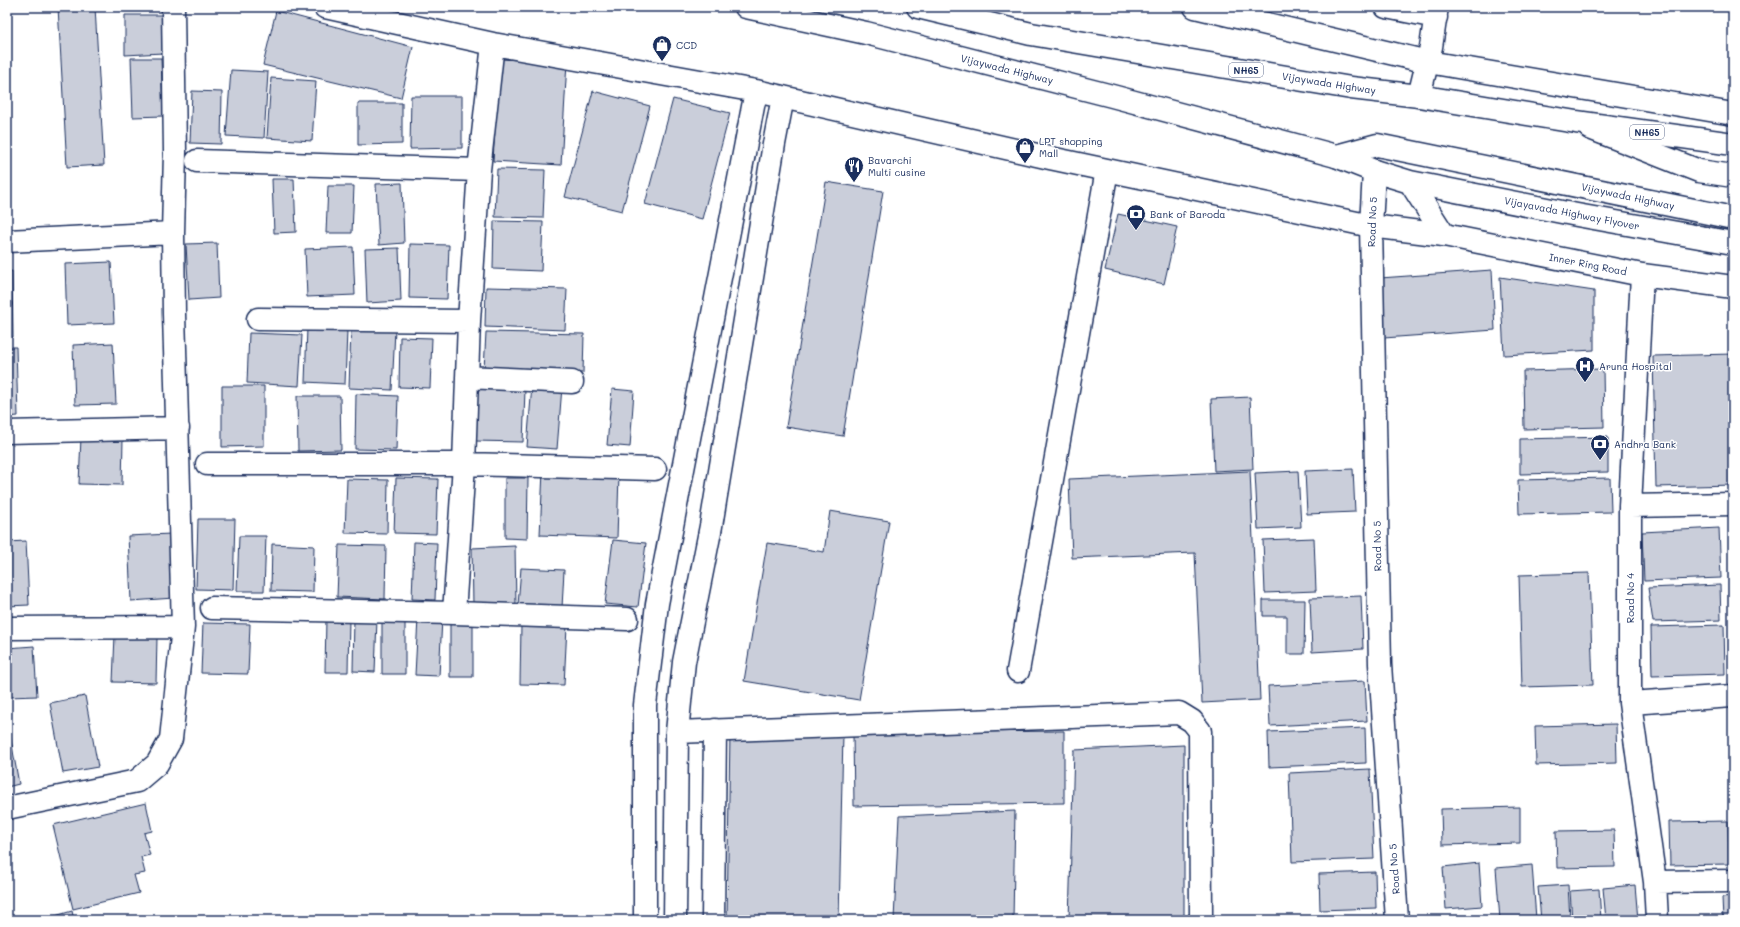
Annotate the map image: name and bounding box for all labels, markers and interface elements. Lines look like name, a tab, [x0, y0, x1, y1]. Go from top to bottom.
shop icon: CCD	[651, 34, 673, 62]
place label: CCD	[676, 38, 697, 52]
street label: Vijaywada Highway	[959, 51, 1055, 87]
road number: NH65	[1229, 63, 1263, 77]
street label: Vijaywada Highway	[1281, 69, 1377, 97]
road number: NH65	[1630, 125, 1664, 139]
place label: LPT shopping Mall	[1039, 134, 1103, 160]
shop icon: LPT shopping Mall	[1014, 136, 1036, 164]
place label: Bavarchi Multi cusine	[868, 153, 926, 179]
restaurant icon: Bavarchi Multi cusine	[843, 155, 865, 183]
street label: Vijaywada Highway	[1580, 179, 1676, 213]
street label: Vijayavada Highway Flyover	[1503, 193, 1641, 233]
street label: Road No 5	[1364, 196, 1380, 247]
bank icon: Bank of Baroda	[1125, 203, 1147, 231]
place label: Bank of Baroda	[1150, 207, 1225, 221]
street label: Inner Ring Road	[1548, 250, 1628, 278]
hospital icon: Aruna Hospital	[1574, 355, 1596, 383]
place label: Aruna Hospital	[1599, 359, 1672, 373]
bank icon: Andhra Bank	[1589, 433, 1611, 461]
place label: Andhra Bank	[1614, 437, 1676, 451]
street label: Road No 5	[1370, 520, 1384, 571]
street label: Road No 4	[1623, 573, 1637, 623]
street label: Road No 5	[1385, 843, 1403, 895]

